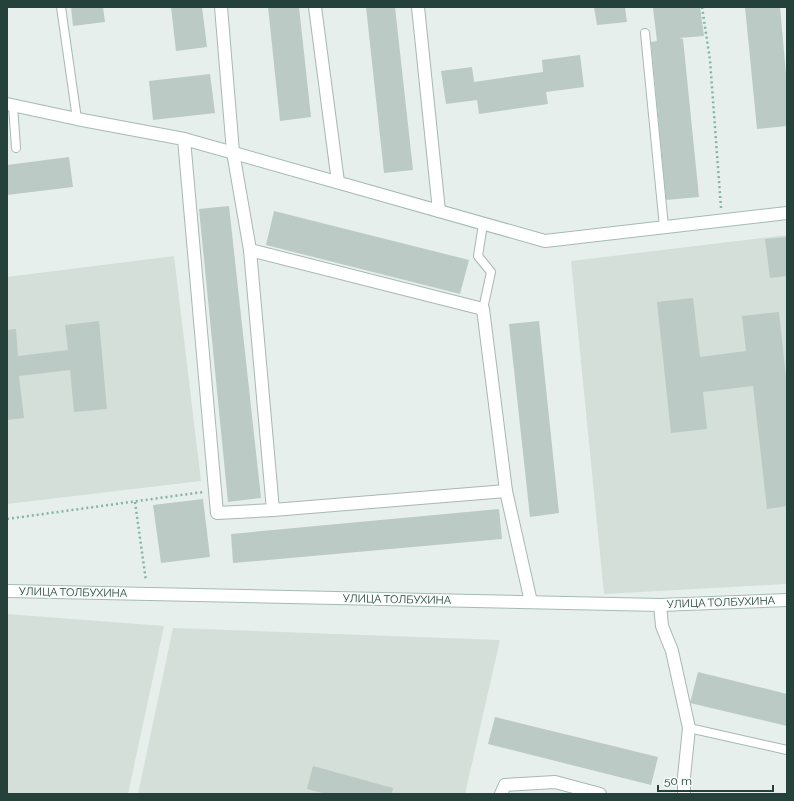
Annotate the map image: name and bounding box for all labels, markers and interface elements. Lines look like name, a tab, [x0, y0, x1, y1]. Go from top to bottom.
street label: УЛИЦА ТОЛБУХИНА	[19, 585, 128, 600]
street label: УЛИЦА ТОЛБУХИНА	[343, 592, 452, 607]
street label: УЛИЦА ТОЛБУХИНА	[667, 594, 776, 611]
scale bar	[658, 767, 773, 793]
text: 50 m	[664, 774, 692, 788]

